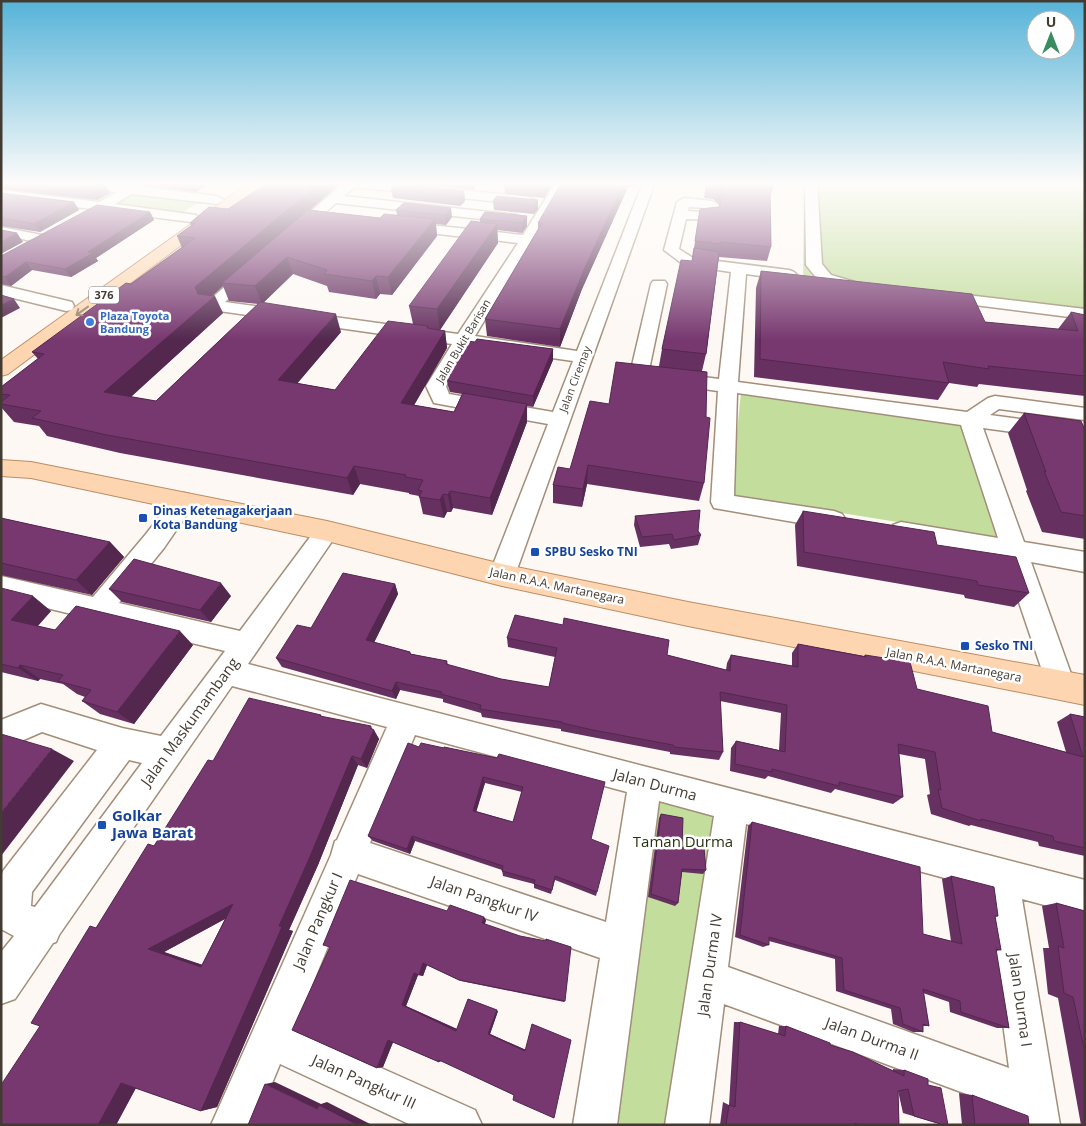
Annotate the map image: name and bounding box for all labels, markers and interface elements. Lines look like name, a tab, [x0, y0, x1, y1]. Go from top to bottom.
north arrow	[1026, 10, 1076, 60]
text: U	[1046, 12, 1056, 31]
road number: 376	[89, 286, 119, 304]
street label: Jalan Bukit Barisan	[431, 296, 494, 386]
one-way arrow	[75, 306, 89, 316]
place label: Plaza Toyota Bandung	[100, 308, 169, 336]
marker: Plaza Toyota Bandung	[84, 316, 96, 328]
street label: Jalan Ciremay	[555, 343, 594, 415]
place label: Dinas Ketenagakerjaan Kota Bandung	[153, 502, 292, 533]
marker: Dinas Ketenagakerjaan Kota Bandung	[137, 512, 149, 524]
place label: SPBU Sesko TNI	[545, 543, 638, 560]
marker: SPBU Sesko TNI	[529, 546, 541, 558]
street label: Jalan R.A.A. Martanegara	[487, 563, 626, 608]
place label: Sesko TNI	[975, 637, 1033, 654]
marker: Sesko TNI	[959, 640, 971, 652]
street label: Jalan R.A.A. Martanegara	[884, 643, 1023, 686]
street label: Jalan Maskumambang	[134, 653, 243, 791]
street label: Jalan Durma	[609, 763, 699, 805]
place label: Golkar Jawa Barat	[110, 805, 194, 842]
marker: Golkar Jawa Barat	[96, 819, 108, 831]
park label: Taman Durma	[633, 831, 733, 851]
street label: Jalan Pangkur I	[287, 869, 347, 974]
street label: Jalan Pangkur IV	[426, 870, 541, 926]
street label: Jalan Durma IV	[692, 912, 726, 1019]
street label: Jalan Durma I	[1004, 950, 1037, 1048]
street label: Jalan Durma II	[821, 1011, 922, 1064]
street label: Jalan Pangkur III	[307, 1048, 420, 1113]

